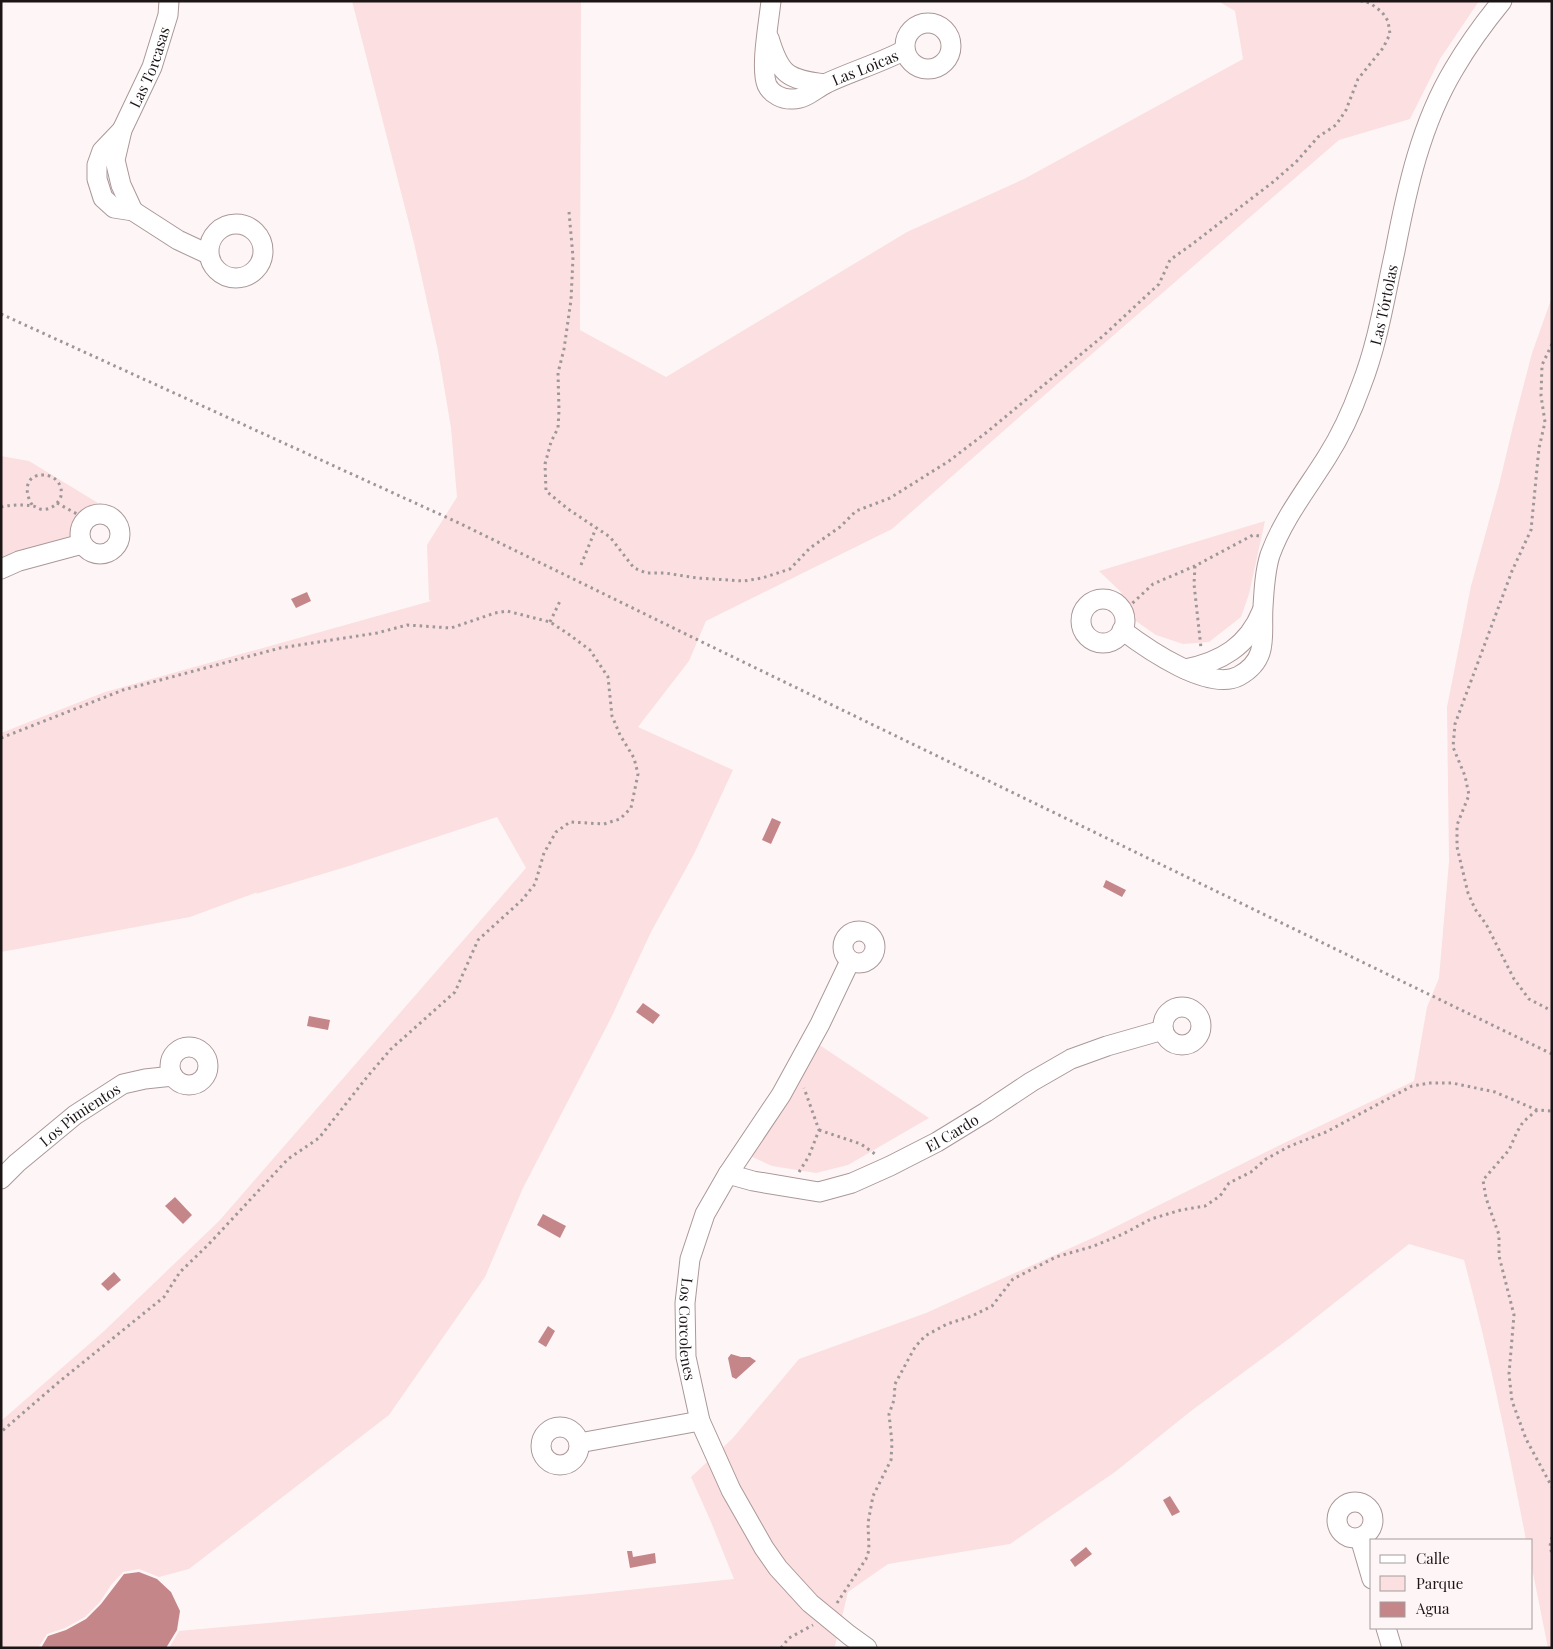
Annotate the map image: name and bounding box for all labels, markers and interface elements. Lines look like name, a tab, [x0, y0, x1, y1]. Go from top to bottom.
street label: Las Torcasas	[124, 24, 174, 111]
street label: Las Loicas	[829, 45, 901, 90]
street label: Las Tórtolas	[1365, 263, 1402, 347]
street label: Los Pimientos	[35, 1079, 124, 1150]
street label: El Cardo	[922, 1109, 982, 1156]
street label: Los Corcolenes	[675, 1277, 701, 1382]
legend	[1370, 1539, 1533, 1629]
text: Calle	[1416, 1548, 1450, 1568]
text: Parque	[1416, 1573, 1463, 1593]
text: Agua	[1415, 1598, 1450, 1618]

